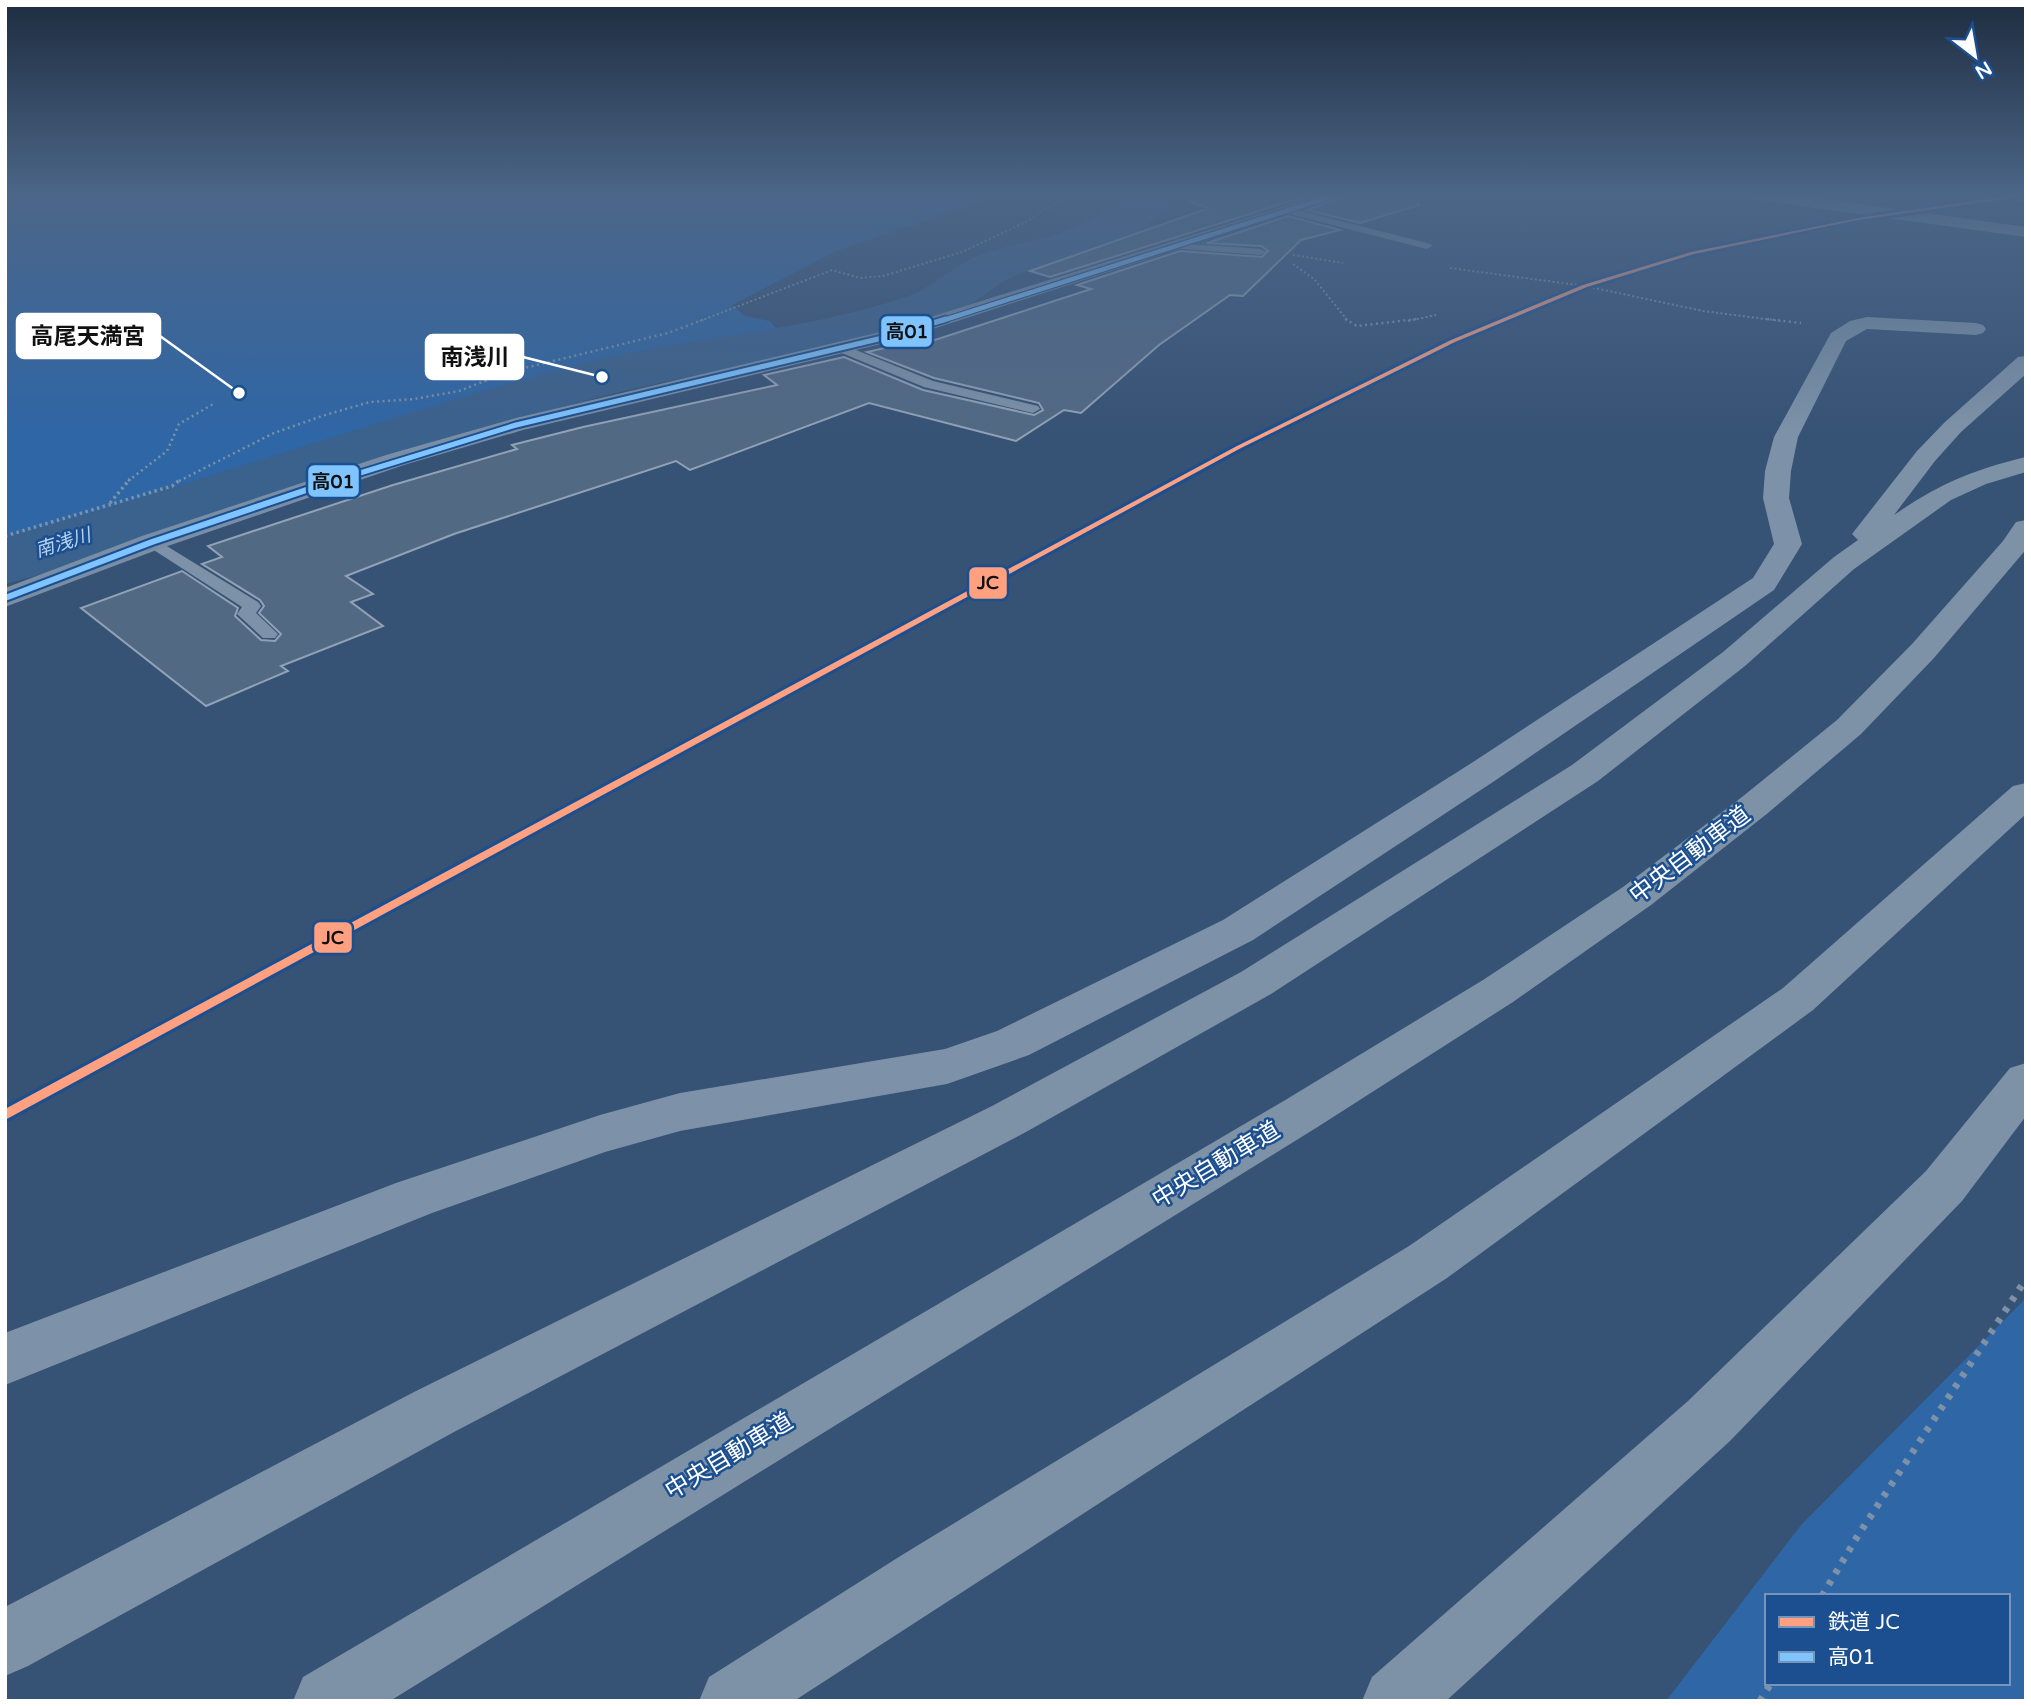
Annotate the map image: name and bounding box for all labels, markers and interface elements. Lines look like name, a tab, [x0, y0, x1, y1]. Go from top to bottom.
north arrow	[1940, 21, 2010, 91]
text: N	[1971, 56, 1995, 83]
callout: 高尾天満宮	[17, 314, 160, 358]
line badge: 高01	[880, 315, 933, 348]
text: 高01	[886, 321, 928, 343]
text: 高尾天満宮	[31, 323, 146, 351]
callout: 南浅川	[426, 335, 523, 379]
text: 南浅川	[441, 344, 510, 372]
line badge: 高01	[307, 464, 360, 498]
text: 高01	[312, 471, 354, 493]
water label: 南浅川	[33, 524, 95, 562]
line badge: JC	[968, 566, 1008, 600]
text: JC	[976, 572, 999, 594]
street label: 中央自動車道	[1624, 800, 1756, 910]
line badge: JC	[313, 921, 353, 954]
text: JC	[321, 927, 344, 949]
street label: 中央自動車道	[1147, 1115, 1285, 1215]
street label: 中央自動車道	[660, 1406, 798, 1506]
legend	[1765, 1594, 2010, 1685]
text: 鉄道 JC	[1828, 1610, 1900, 1635]
text: 高01	[1828, 1645, 1875, 1670]

